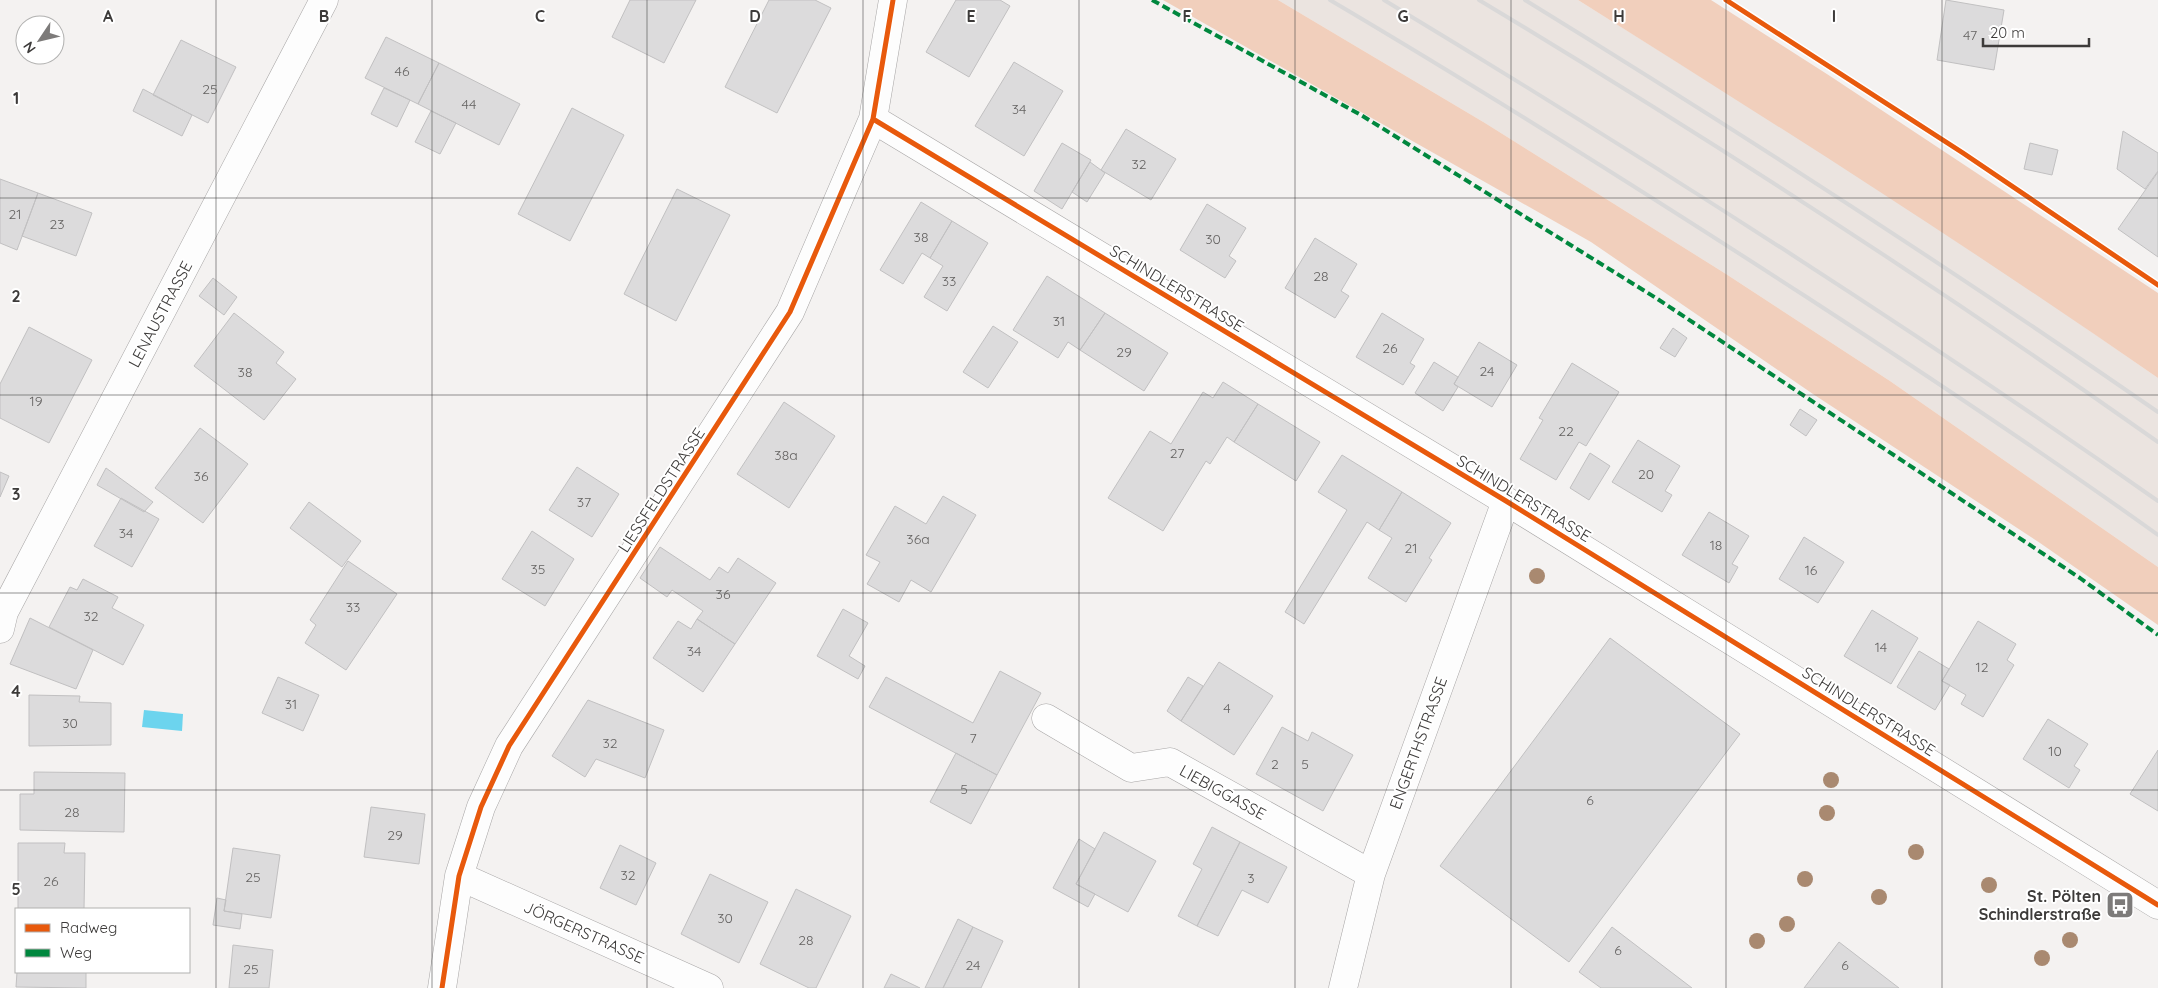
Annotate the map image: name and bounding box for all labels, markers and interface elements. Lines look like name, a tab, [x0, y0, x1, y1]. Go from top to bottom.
text: A	[103, 6, 114, 26]
text: B	[319, 6, 329, 26]
text: C	[535, 6, 545, 26]
text: D	[749, 6, 761, 26]
text: E	[966, 6, 976, 26]
text: F	[1183, 6, 1192, 26]
text: G	[1397, 6, 1409, 26]
text: H	[1613, 6, 1625, 26]
text: I	[1832, 6, 1836, 26]
north arrow	[15, 15, 65, 65]
scale bar	[1983, 15, 2089, 47]
text: 20 m	[1990, 23, 2025, 42]
house number: 47	[1963, 26, 1977, 44]
text: N	[19, 38, 40, 57]
house number: 46	[395, 62, 410, 80]
house number: 25	[202, 80, 218, 98]
text: 1	[13, 88, 19, 108]
house number: 44	[462, 95, 476, 113]
house number: 34	[1012, 100, 1026, 118]
house number: 32	[1131, 155, 1147, 173]
house number: 21	[9, 205, 21, 223]
house number: 23	[49, 215, 65, 233]
house number: 38	[914, 228, 928, 246]
house number: 30	[1205, 230, 1221, 248]
street label: SCHINDLERSTRASSE	[1106, 240, 1248, 336]
street label: LENAUSTRASSE	[124, 257, 196, 371]
house number: 28	[1313, 267, 1329, 285]
house number: 33	[942, 272, 956, 290]
text: 2	[11, 286, 21, 306]
house number: 31	[1053, 312, 1065, 330]
house number: 26	[1382, 339, 1398, 357]
house number: 29	[1116, 343, 1132, 361]
house number: 24	[1480, 362, 1494, 380]
house number: 38	[238, 363, 252, 381]
house number: 19	[30, 392, 43, 410]
house number: 22	[1558, 422, 1574, 440]
street label: LIESSFELDSTRASSE	[613, 424, 709, 556]
house number: 27	[1170, 444, 1184, 462]
house number: 38a	[774, 446, 798, 464]
street label: SCHINDLERSTRASSE	[1453, 450, 1595, 546]
house number: 20	[1638, 465, 1654, 483]
house number: 36	[194, 467, 209, 485]
text: 3	[12, 484, 20, 504]
house number: 37	[577, 493, 591, 511]
house number: 34	[119, 524, 133, 542]
house number: 36a	[906, 530, 930, 548]
house number: 18	[1710, 536, 1722, 554]
house number: 21	[1405, 539, 1417, 557]
house number: 35	[531, 560, 545, 578]
house number: 16	[1805, 561, 1818, 579]
house number: 36	[716, 585, 731, 603]
house number: 33	[346, 598, 360, 616]
house number: 32	[83, 607, 99, 625]
house number: 14	[1875, 638, 1887, 656]
house number: 34	[687, 642, 701, 660]
house number: 12	[1976, 658, 1989, 676]
street label: SCHINDLERSTRASSE	[1799, 662, 1939, 760]
street label: ENGERTHSTRASSE	[1385, 674, 1451, 812]
text: 4	[11, 681, 21, 701]
house number: 31	[285, 695, 297, 713]
house number: 4	[1223, 699, 1231, 717]
house number: 30	[62, 714, 78, 732]
house number: 7	[969, 729, 977, 747]
house number: 32	[602, 734, 618, 752]
house number: 10	[2048, 742, 2062, 760]
house number: 2	[1271, 755, 1279, 773]
house number: 5	[1301, 755, 1309, 773]
street label: LIEBIGGASSE	[1176, 760, 1270, 824]
house number: 5	[960, 780, 968, 798]
house number: 6	[1586, 791, 1594, 809]
house number: 28	[64, 803, 80, 821]
house number: 29	[387, 826, 403, 844]
house number: 32	[620, 866, 636, 884]
house number: 25	[245, 868, 261, 886]
house number: 3	[1247, 869, 1255, 887]
house number: 26	[43, 872, 59, 890]
text: 5	[11, 879, 21, 899]
place label: St. Pölten Schindlerstraße	[1979, 886, 2101, 924]
bus stop icon: St. Pölten Schindlerstraße	[2105, 890, 2135, 920]
street label: JÖRGERSTRASSE	[521, 896, 647, 968]
legend	[15, 908, 190, 973]
house number: 30	[717, 909, 733, 927]
text: Radweg	[60, 918, 117, 937]
house number: 28	[798, 931, 814, 949]
house number: 6	[1614, 941, 1622, 959]
text: Weg	[60, 943, 92, 962]
house number: 24	[966, 956, 980, 974]
house number: 6	[1841, 956, 1849, 974]
house number: 25	[243, 960, 259, 978]

